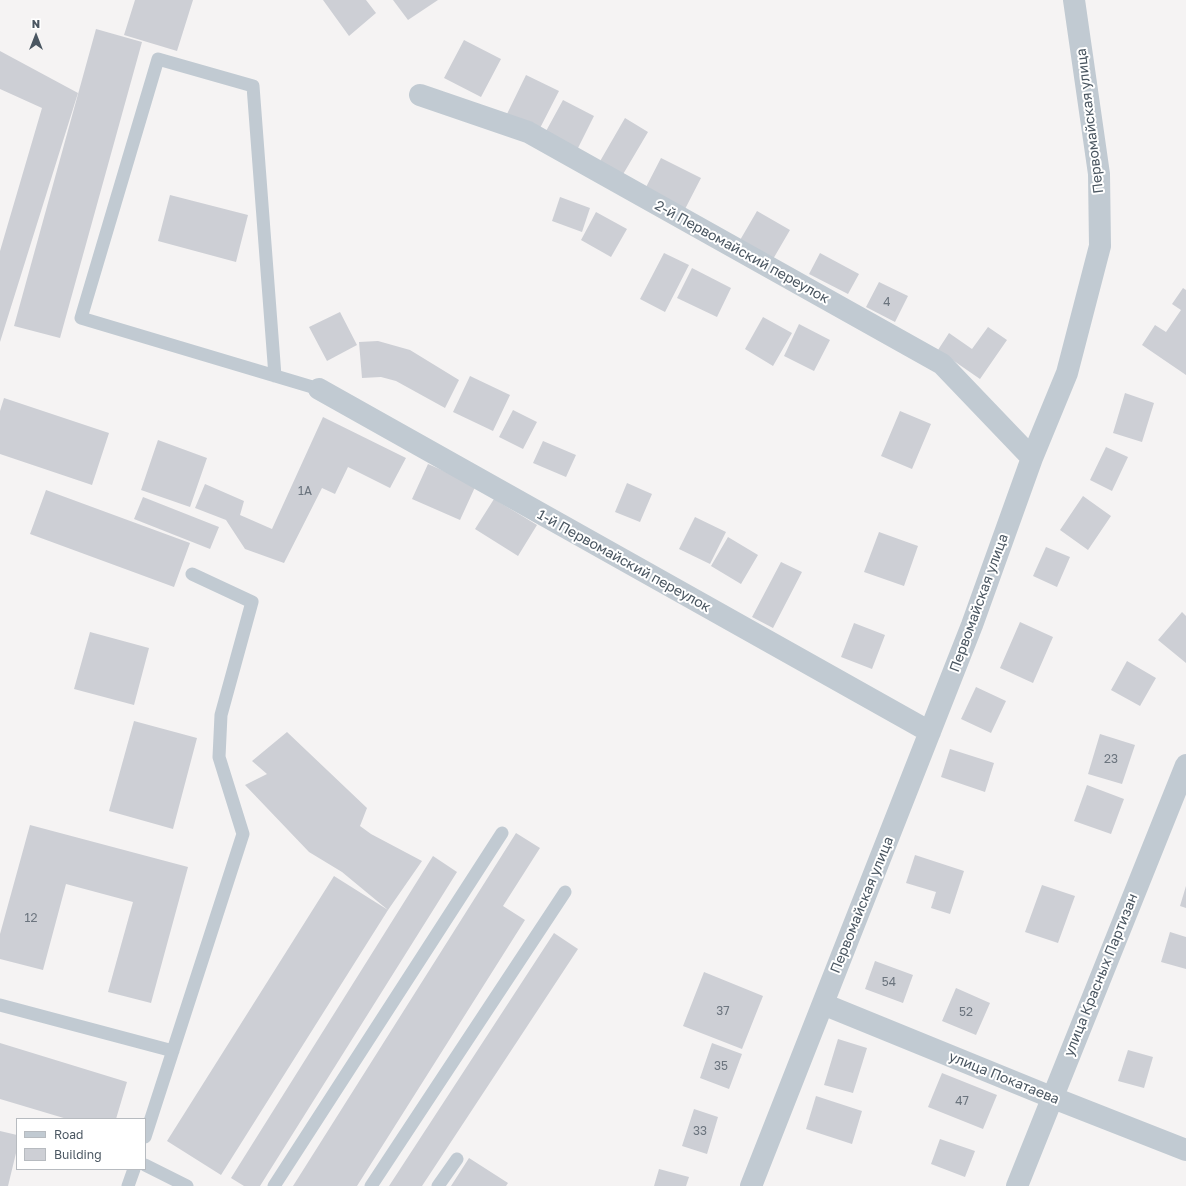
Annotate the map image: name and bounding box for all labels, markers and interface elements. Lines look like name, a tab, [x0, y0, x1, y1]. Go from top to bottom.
north arrow	[16, 16, 56, 56]
text: N	[32, 17, 40, 30]
street label: Первомайская улица	[1073, 48, 1107, 194]
street label: 2-й Первомайский переулок	[652, 197, 832, 307]
house number: 4	[883, 295, 891, 309]
house number: 1А	[298, 484, 312, 498]
street label: 1-й Первомайский переулок	[534, 506, 714, 616]
street label: Первомайская улица	[946, 532, 1012, 674]
house number: 23	[1104, 752, 1118, 766]
street label: Первомайская улица	[827, 834, 897, 976]
street label: улица Красных Партизан	[1061, 891, 1141, 1059]
house number: 12	[25, 911, 37, 925]
house number: 54	[882, 975, 896, 989]
house number: 37	[716, 1004, 730, 1018]
house number: 52	[959, 1005, 973, 1019]
street label: улица Покатаева	[946, 1048, 1062, 1108]
house number: 35	[714, 1059, 728, 1073]
house number: 47	[955, 1094, 969, 1108]
legend	[16, 1118, 146, 1170]
house number: 33	[693, 1124, 707, 1138]
text: Road	[54, 1127, 83, 1142]
text: Building	[54, 1147, 102, 1162]

